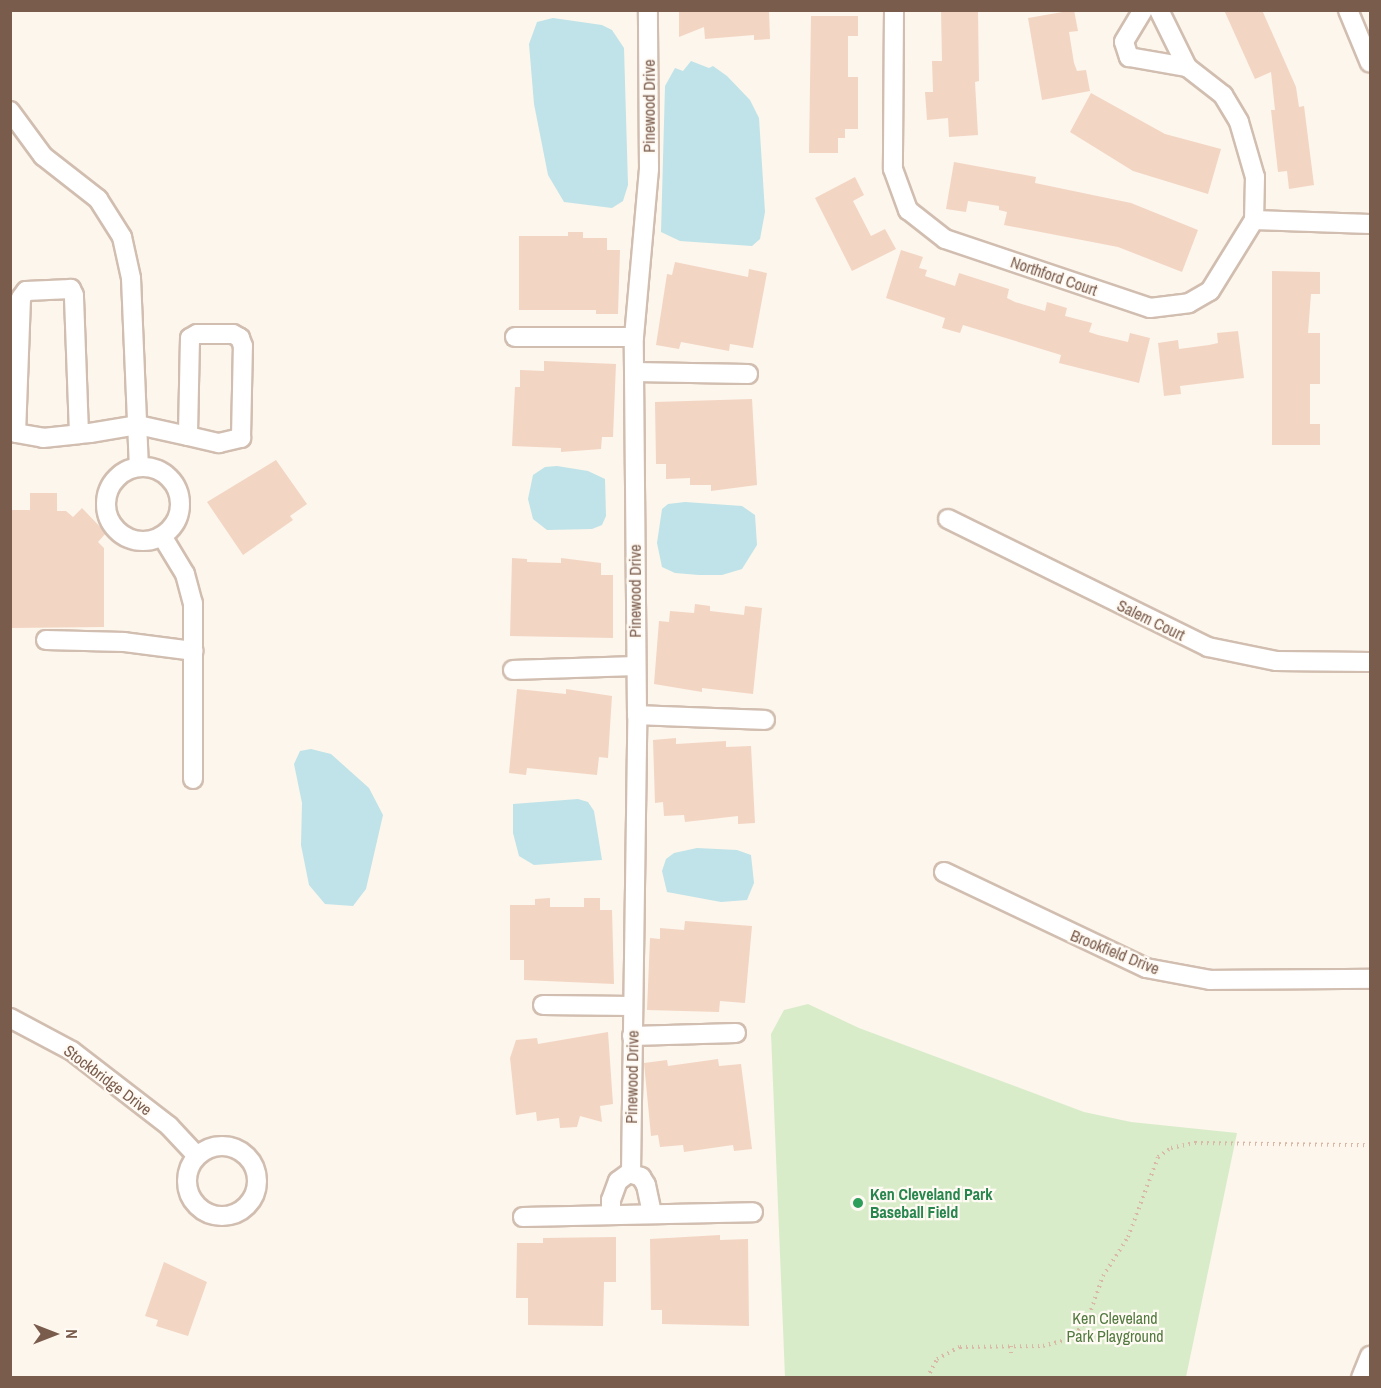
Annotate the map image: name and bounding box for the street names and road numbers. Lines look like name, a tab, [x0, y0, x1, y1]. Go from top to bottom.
street label: Pinewood Drive	[639, 59, 659, 153]
street label: Northford Court	[1008, 252, 1100, 300]
street label: Pinewood Drive	[625, 544, 645, 638]
street label: Salem Court	[1114, 595, 1188, 645]
street label: Brookfield Drive	[1068, 925, 1162, 979]
street label: Pinewood Drive	[622, 1030, 642, 1124]
street label: Stockbridge Drive	[60, 1041, 156, 1119]

